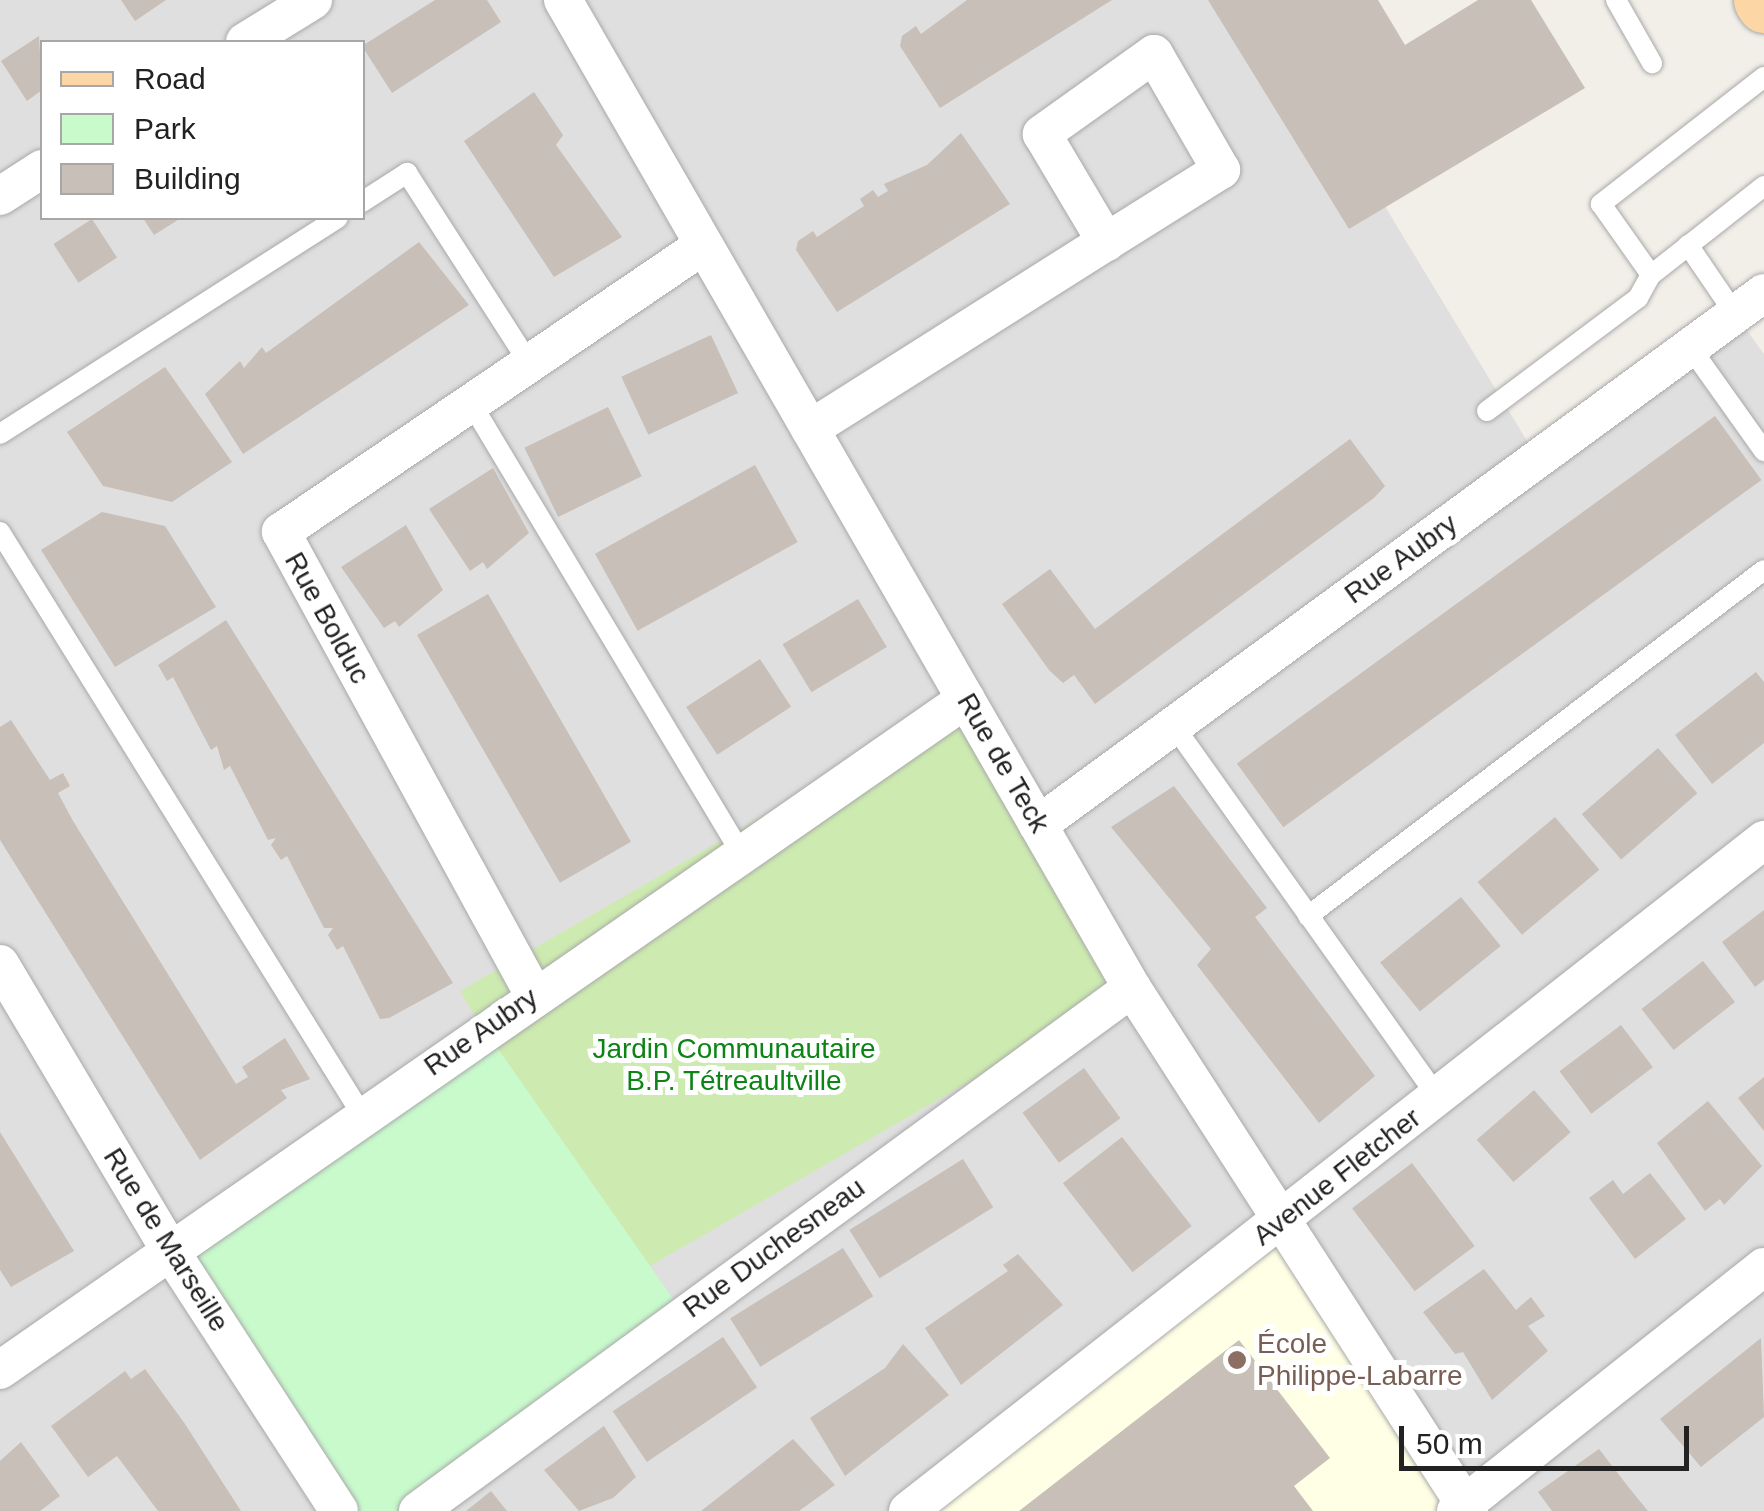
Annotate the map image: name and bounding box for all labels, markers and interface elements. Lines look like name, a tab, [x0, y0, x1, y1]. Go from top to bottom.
legend	[40, 40, 365, 220]
text: Road	[134, 62, 206, 95]
text: Park	[134, 112, 196, 145]
text: Building	[134, 162, 241, 195]
street label: Rue Aubry	[1338, 507, 1464, 611]
street label: Rue Bolduc	[277, 547, 377, 689]
street label: Rue de Teck	[950, 687, 1056, 839]
street label: Rue Aubry	[417, 980, 545, 1084]
park label: Jardin Communautaire B.P. Tétreaultville	[592, 1032, 876, 1098]
street label: Avenue Fletcher	[1247, 1101, 1427, 1253]
street label: Rue de Marseille	[96, 1142, 236, 1338]
street label: Rue Duchesneau	[677, 1171, 871, 1325]
place label: École Philippe-Labarre	[1257, 1327, 1462, 1393]
marker: École Philippe-Labarre	[1226, 1349, 1248, 1371]
scale bar	[1404, 1406, 1694, 1468]
text: 50 m	[1416, 1427, 1483, 1460]

